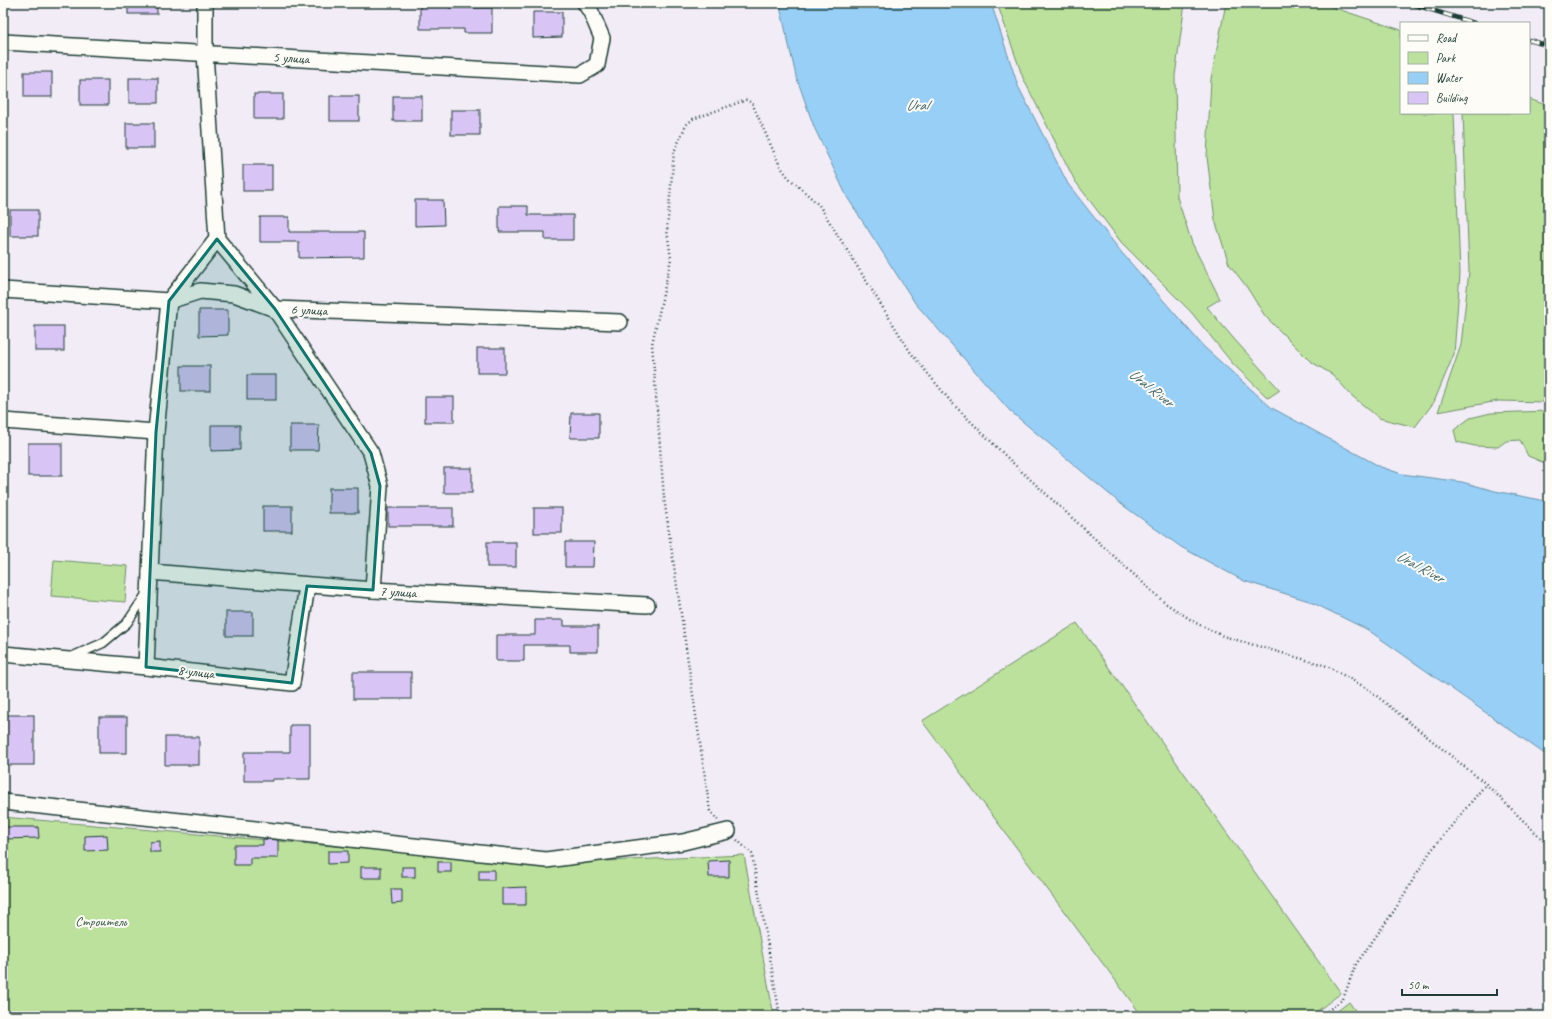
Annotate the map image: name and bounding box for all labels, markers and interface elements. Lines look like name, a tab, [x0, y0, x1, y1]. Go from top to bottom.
legend	[1400, 22, 1530, 114]
text: Road	[1436, 30, 1458, 46]
street label: 5 улица	[272, 49, 311, 68]
text: Park	[1436, 50, 1457, 66]
text: Water	[1436, 70, 1464, 86]
text: Building	[1436, 90, 1468, 106]
water label: Ural	[906, 96, 933, 115]
street label: 6 улица	[290, 301, 329, 319]
water label: Ural River	[1125, 365, 1179, 413]
water label: Ural River	[1393, 547, 1450, 589]
street label: 7 улица	[379, 583, 418, 602]
street label: 8 улица	[177, 662, 216, 682]
park label: Строитель	[75, 913, 128, 930]
scale bar	[1402, 971, 1497, 997]
text: 50 m	[1408, 977, 1430, 993]

